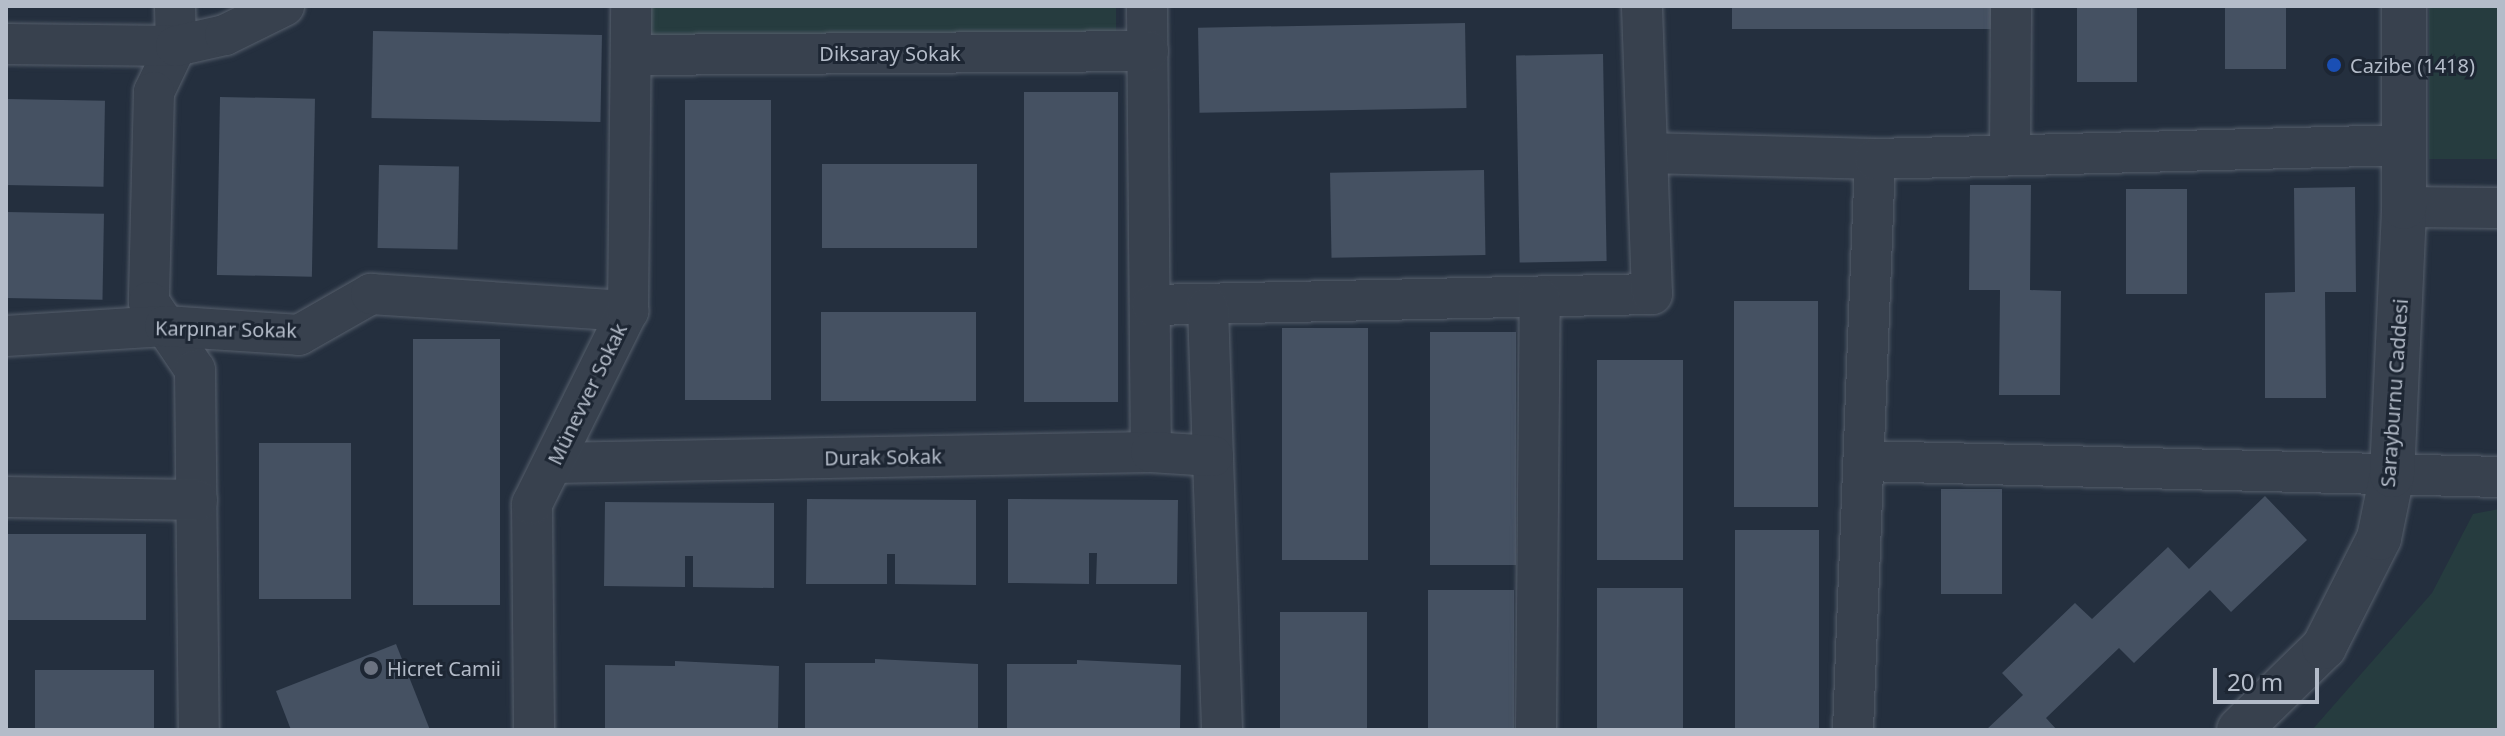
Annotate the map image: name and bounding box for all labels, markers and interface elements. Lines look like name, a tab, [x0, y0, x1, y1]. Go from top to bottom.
street label: Diksaray Sokak	[819, 41, 961, 65]
place label: Cazibe (1418)	[2350, 53, 2475, 77]
marker: Cazibe (1418)	[2325, 56, 2343, 74]
street label: Sarayburnu Caddesi	[2375, 298, 2413, 488]
street label: Karpınar Sokak	[155, 316, 297, 342]
street label: Münevver Sokak	[542, 319, 632, 469]
street label: Durak Sokak	[824, 444, 942, 470]
scale bar	[2217, 652, 2323, 702]
place label: Hicret Camii	[387, 656, 501, 680]
marker: Hicret Camii	[362, 659, 380, 677]
text: 20 m	[2227, 665, 2283, 698]

